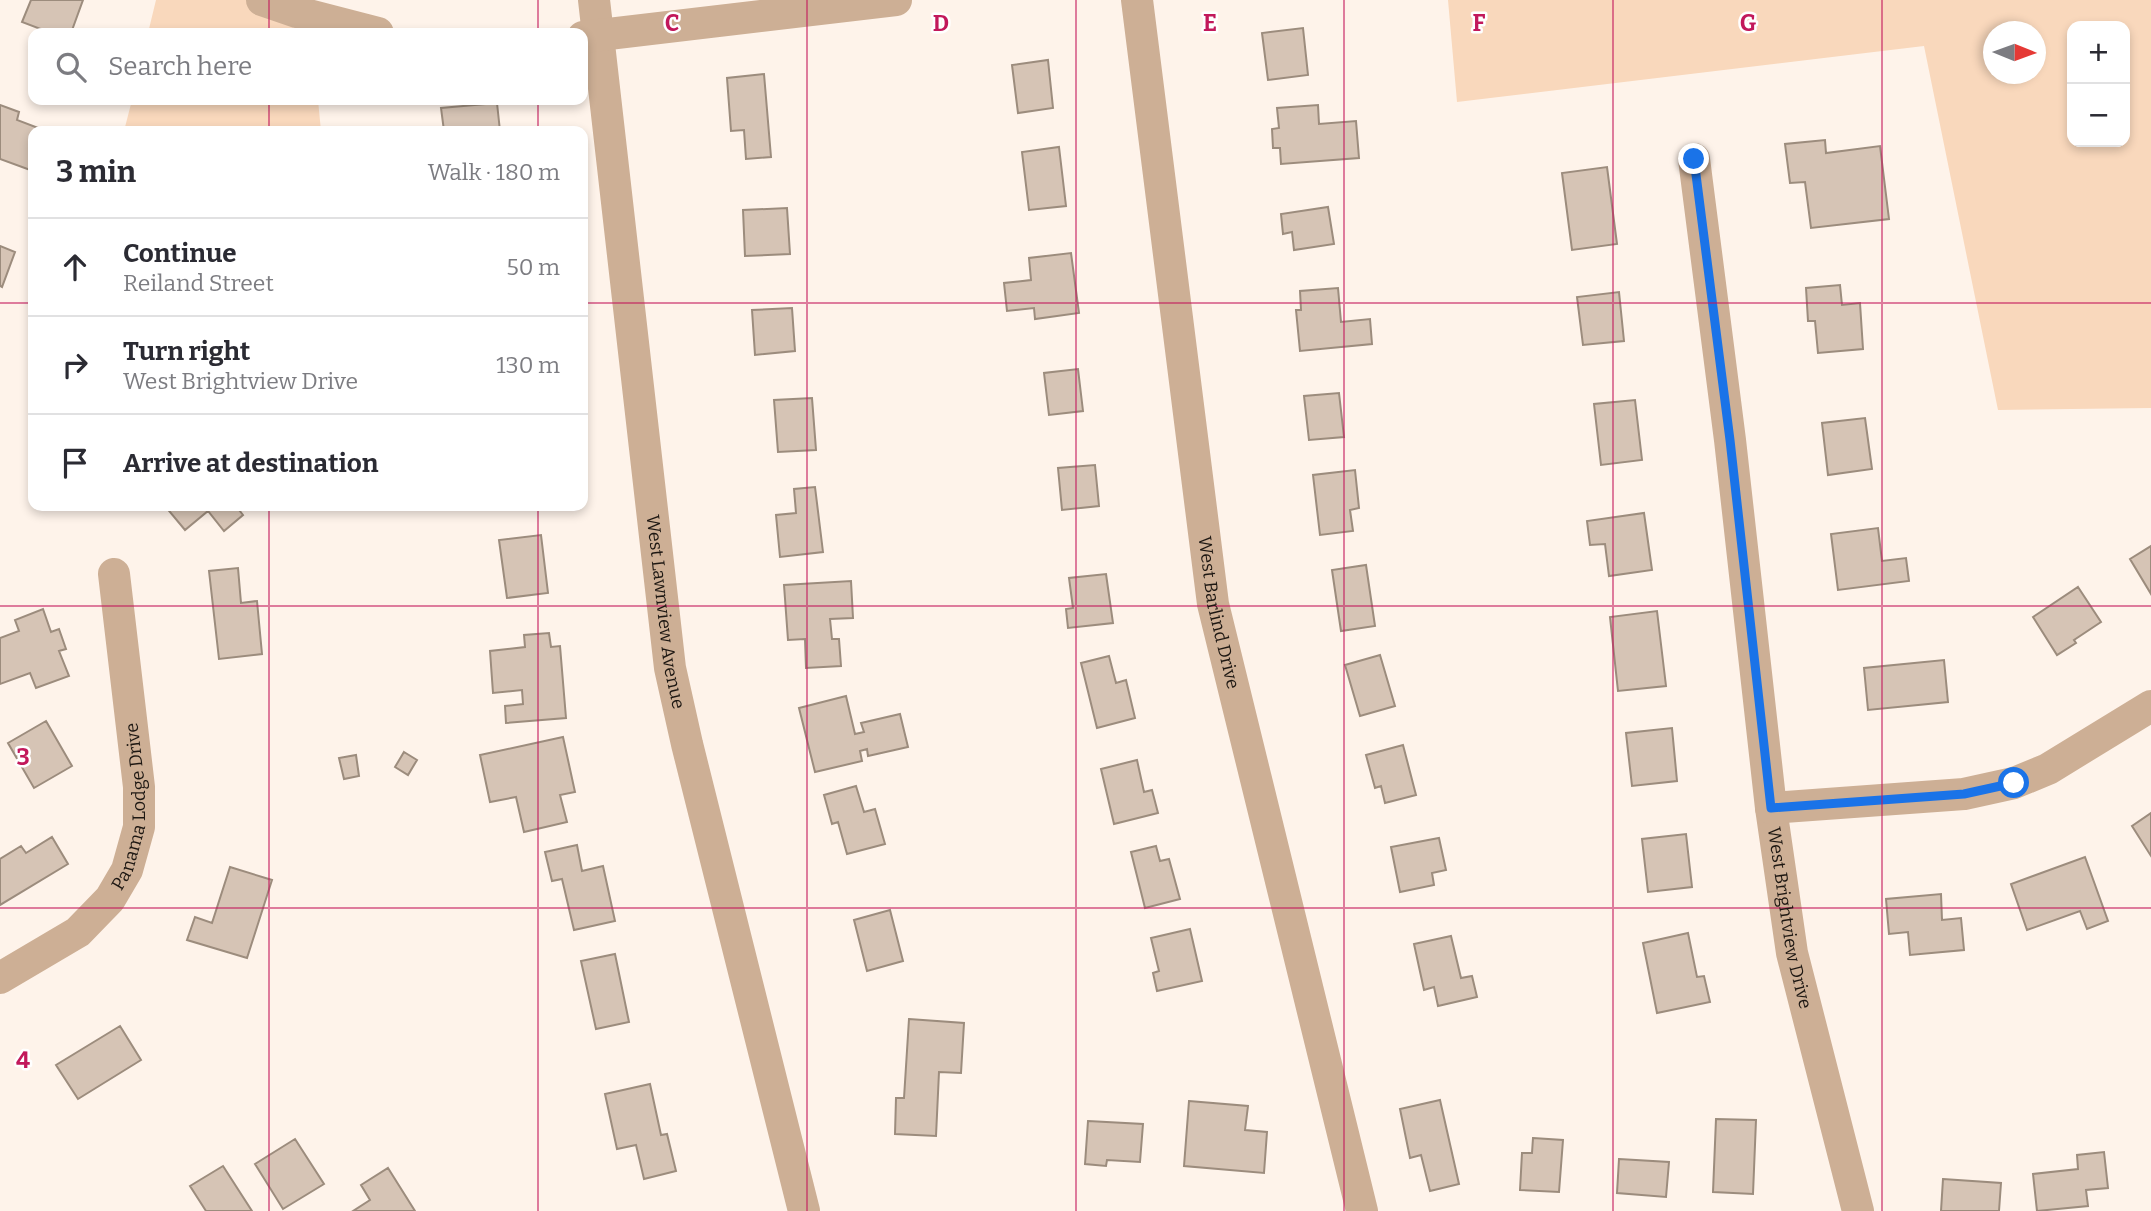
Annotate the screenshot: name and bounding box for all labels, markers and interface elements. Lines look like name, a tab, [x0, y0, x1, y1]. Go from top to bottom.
text: C	[665, 9, 679, 37]
text: D	[933, 9, 949, 37]
text: E	[1203, 9, 1217, 37]
text: F	[1473, 9, 1486, 37]
text: G	[1740, 9, 1757, 37]
north arrow	[1983, 21, 2046, 84]
map controls	[2067, 21, 2130, 147]
button: +	[2067, 21, 2130, 84]
search box	[28, 28, 588, 105]
icon: search	[52, 48, 90, 86]
text: Search here	[108, 51, 252, 82]
button: −	[2067, 84, 2130, 147]
route end	[1678, 143, 1709, 174]
text: 3 min	[56, 154, 136, 190]
text: Walk · 180 m	[428, 158, 560, 186]
text: Continue	[123, 238, 237, 269]
icon: ahead	[56, 248, 94, 286]
text: 50 m	[506, 253, 560, 281]
text: Reiland Street	[123, 269, 274, 297]
text: Turn right	[123, 336, 250, 367]
icon: right	[56, 346, 94, 384]
text: 130 m	[496, 351, 560, 379]
text: West Brightview Drive	[123, 367, 358, 395]
icon: arrive	[56, 444, 94, 482]
text: Arrive at destination	[123, 448, 378, 479]
street label: West Lawnview Avenue	[642, 514, 690, 711]
street label: West Barlind Drive	[1194, 535, 1244, 691]
street label: Panama Lodge Drive	[107, 722, 150, 894]
text: 3	[16, 743, 30, 771]
route start	[1998, 767, 2029, 798]
street label: West Brightview Drive	[1763, 826, 1817, 1011]
text: 4	[16, 1046, 30, 1074]

